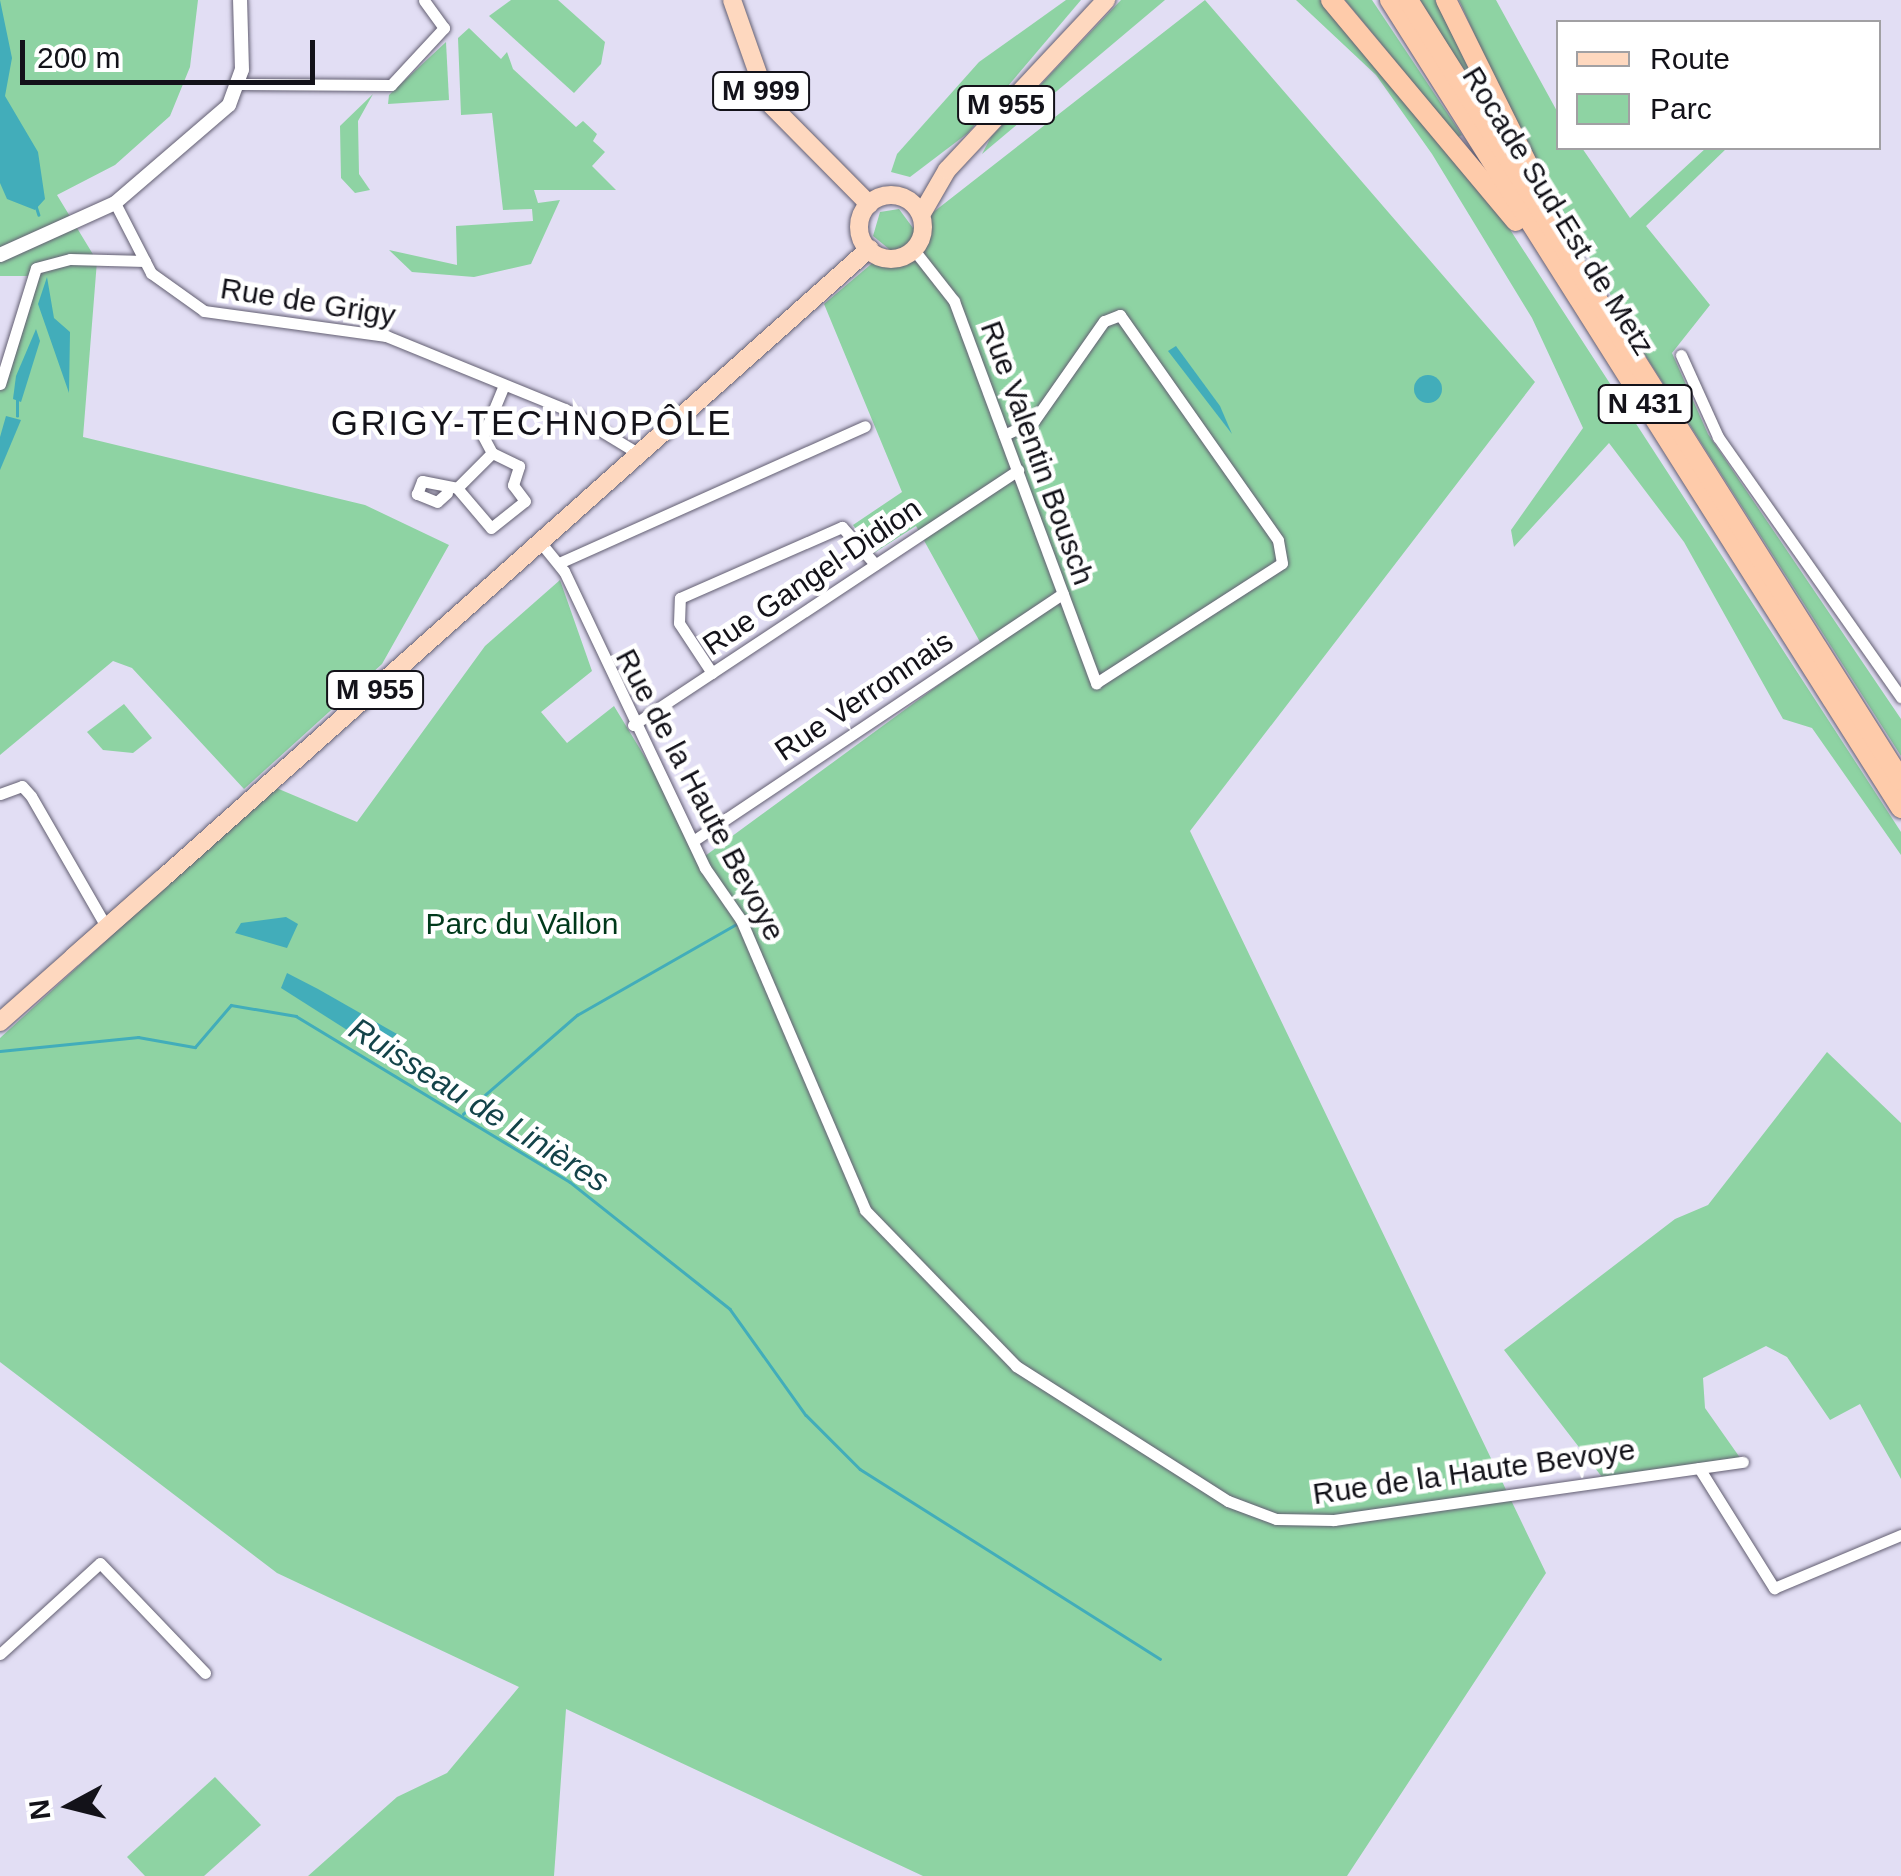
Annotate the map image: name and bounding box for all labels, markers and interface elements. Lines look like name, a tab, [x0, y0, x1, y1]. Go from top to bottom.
scale bar	[25, 20, 320, 82]
legend	[1556, 20, 1881, 150]
text: 200 m	[37, 41, 120, 74]
text: Route	[1650, 42, 1730, 75]
street label: Rocade Sud-Est de Metz	[1454, 60, 1662, 362]
road number: M 999	[711, 68, 811, 114]
road number: M 955	[956, 82, 1056, 128]
text: Parc	[1650, 92, 1712, 125]
street label: Rue de Grigy	[218, 270, 398, 334]
street label: Rue Valentin Bousch	[973, 316, 1101, 590]
road number: N 431	[1598, 381, 1692, 427]
district label: GRIGY-TECHNOPÔLE	[331, 402, 733, 444]
street label: Rue Gangel-Didion	[696, 491, 928, 663]
street label: Rue Verronnais	[768, 623, 960, 769]
street label: Rue de la Haute Bevoye	[608, 643, 792, 947]
road number: M 955	[325, 667, 425, 713]
park label: Parc du Vallon	[426, 906, 618, 942]
water label: Ruisseau de Linières	[342, 1010, 616, 1200]
street label: Rue de la Haute Bevoye	[1310, 1432, 1638, 1512]
north arrow	[20, 1756, 120, 1856]
text: N	[23, 1798, 56, 1822]

